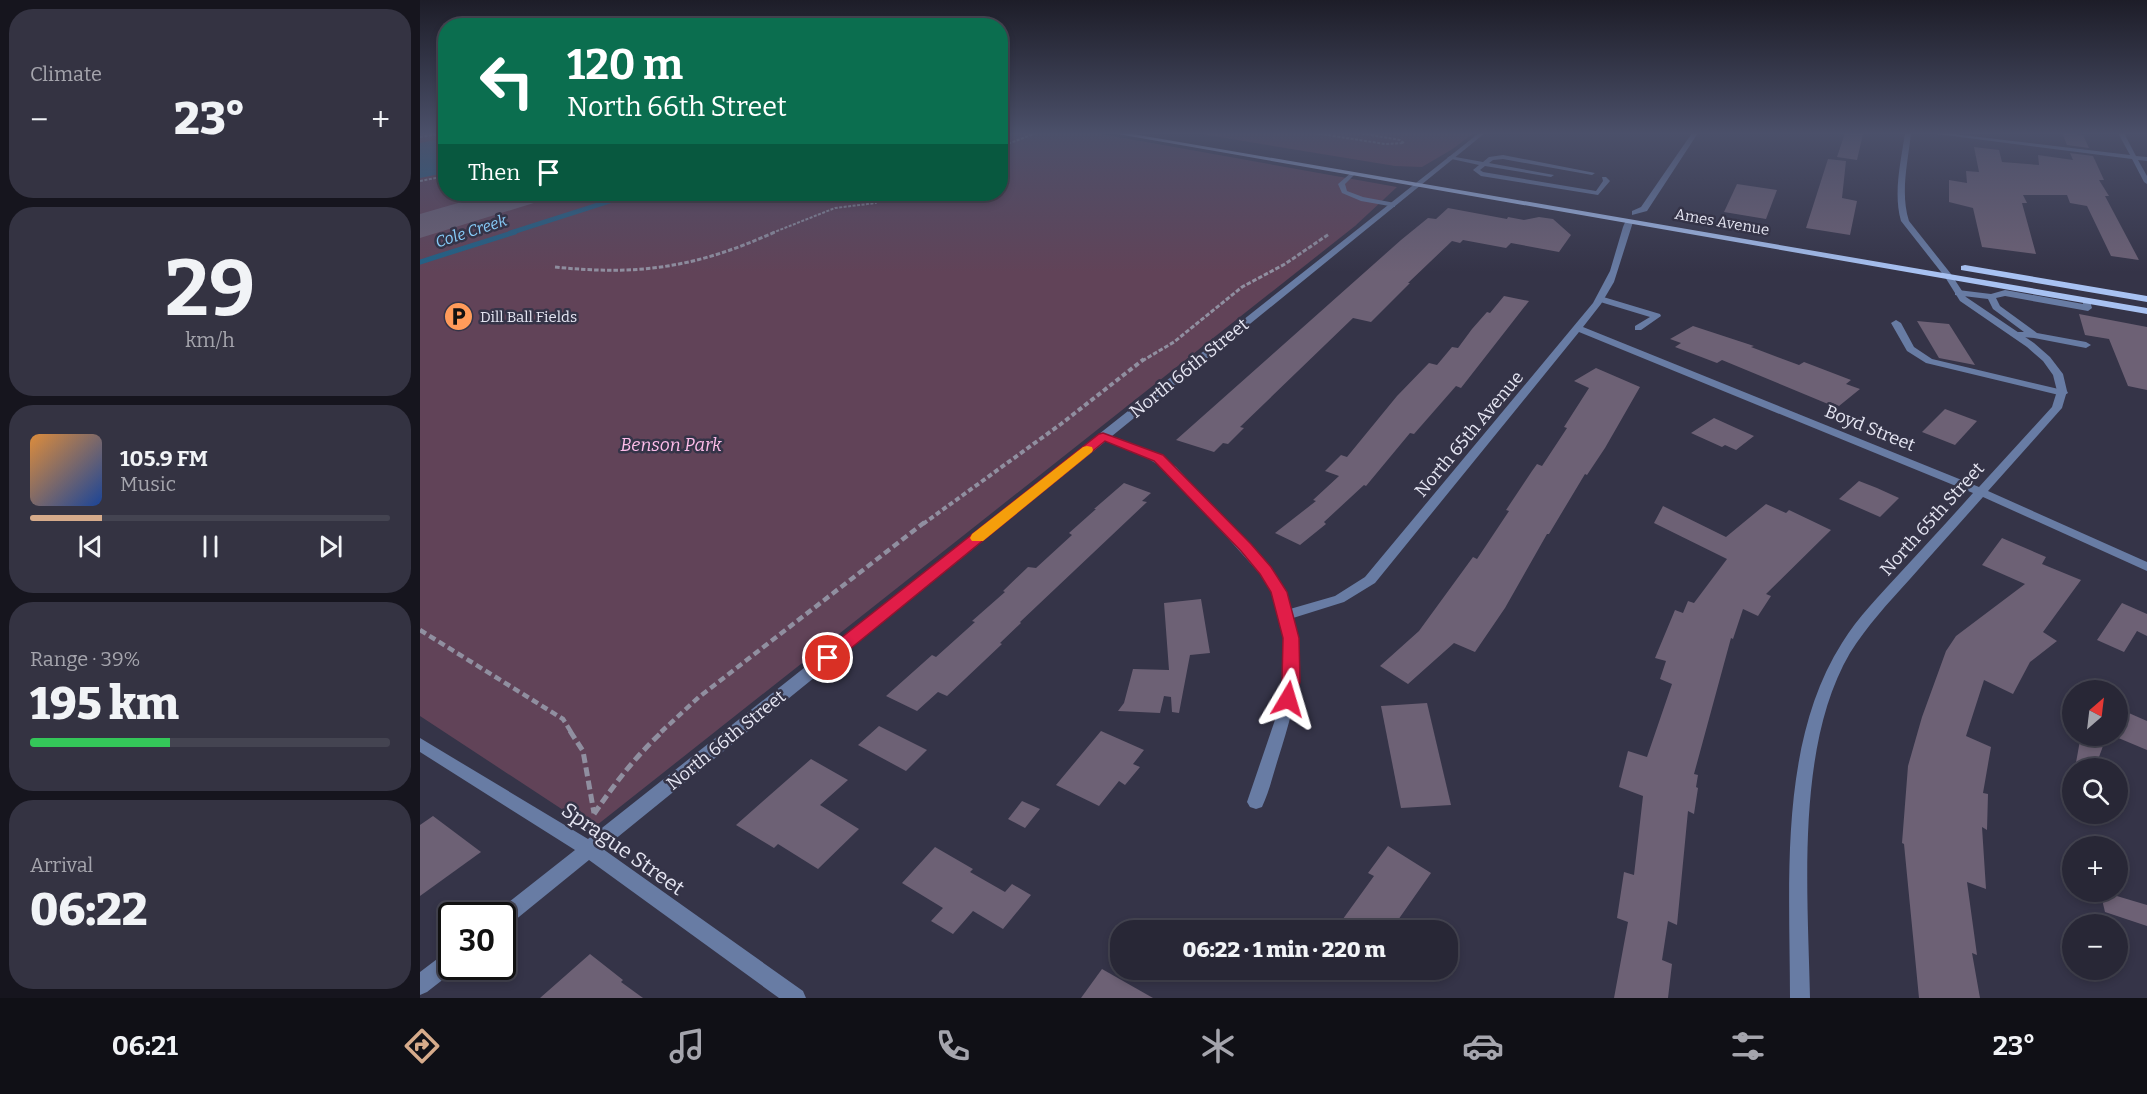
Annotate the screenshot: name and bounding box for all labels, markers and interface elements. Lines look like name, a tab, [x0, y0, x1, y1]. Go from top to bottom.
text: 120 m	[567, 40, 683, 90]
icon: left	[468, 42, 546, 120]
text: Climate	[30, 62, 102, 86]
text: North 66th Street	[567, 91, 787, 123]
text: 23°	[174, 92, 245, 146]
text: −	[30, 100, 48, 140]
text: +	[371, 100, 390, 140]
icon: arrive	[532, 156, 565, 189]
text: Then	[468, 159, 520, 186]
street label: Ames Avenue	[1673, 205, 1771, 239]
water label: Cole Creek	[433, 210, 510, 252]
text: 29	[165, 242, 255, 336]
parking icon: Dill Ball Fields	[443, 301, 475, 333]
place label: Dill Ball Fields	[480, 308, 577, 326]
street label: North 66th Street	[1125, 313, 1253, 423]
text: km/h	[185, 328, 235, 352]
street label: North 65th Avenue	[1410, 367, 1528, 501]
street label: Boyd Street	[1822, 400, 1919, 456]
park label: Benson Park	[620, 434, 722, 456]
text: 105.9 FM	[120, 445, 208, 472]
street label: North 65th Street	[1875, 457, 1989, 580]
text: Music	[120, 472, 176, 496]
icon: previous	[74, 530, 107, 563]
icon: pause	[194, 530, 227, 563]
icon: next	[314, 530, 347, 563]
pin	[802, 632, 853, 683]
icon: arrive	[811, 641, 844, 674]
text: Range · 39%	[30, 647, 141, 671]
position arrow	[1256, 667, 1320, 731]
text: 195 km	[30, 677, 179, 731]
north arrow	[2062, 680, 2128, 746]
map controls	[2062, 680, 2128, 980]
street label: North 66th Street	[662, 685, 790, 795]
button: search	[2062, 758, 2128, 824]
street label: Sprague Street	[556, 797, 690, 901]
button: +	[2062, 836, 2128, 902]
text: Arrival	[30, 853, 93, 877]
text: 06:22	[30, 883, 148, 937]
speed limit sign: 30	[438, 902, 516, 980]
button: −	[2062, 914, 2128, 980]
text: 06:22 · 1 min · 220 m	[1183, 936, 1385, 963]
icon: directions	[401, 1025, 443, 1067]
icon: music	[666, 1025, 708, 1067]
icon: phone	[932, 1025, 974, 1067]
icon: climate	[1197, 1025, 1239, 1067]
icon: car	[1462, 1025, 1504, 1067]
icon: filters	[1727, 1025, 1769, 1067]
text: 06:21	[112, 1030, 178, 1062]
text: 23°	[1993, 1030, 2035, 1062]

